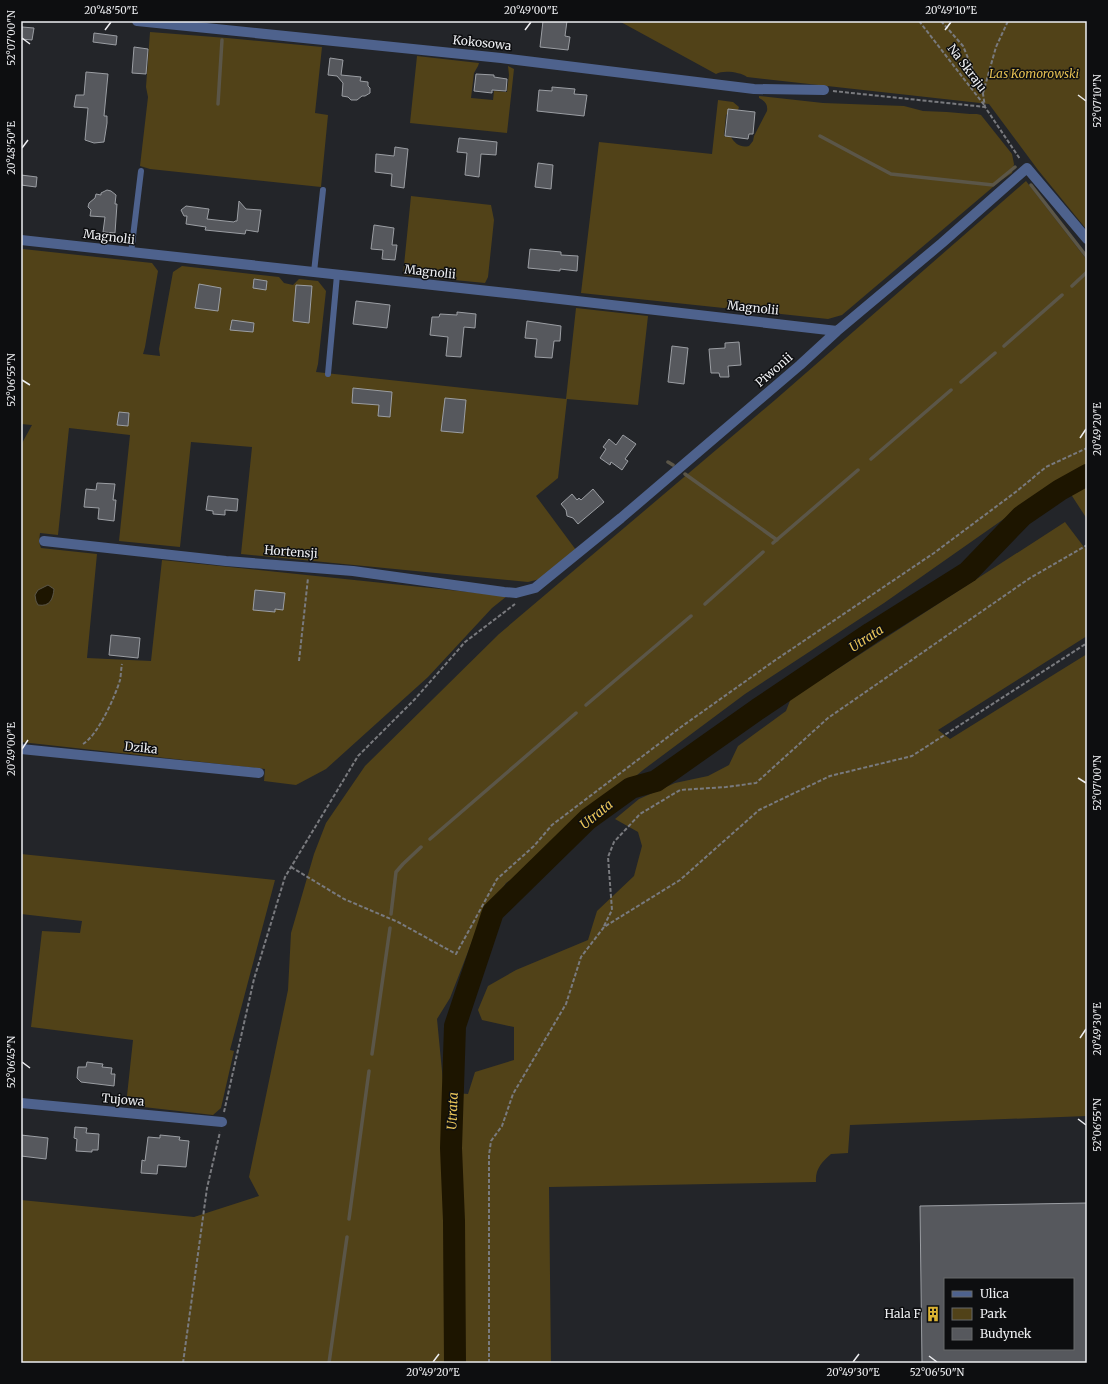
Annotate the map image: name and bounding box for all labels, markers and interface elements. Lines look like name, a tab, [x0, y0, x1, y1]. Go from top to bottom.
text: 20°48'50"E	[84, 4, 138, 17]
text: 20°49'00"E	[504, 4, 559, 17]
text: 20°49'10"E	[925, 4, 977, 17]
text: 52°07'00"N	[5, 10, 18, 66]
street label: Kokosowa	[452, 32, 513, 53]
street label: Na Skraju	[945, 41, 990, 95]
park label: Las Komorowski	[989, 66, 1079, 81]
text: 52°07'10"N	[1091, 74, 1104, 128]
text: 20°48'50"E	[5, 121, 18, 175]
street label: Magnolii	[82, 226, 136, 247]
street label: Magnolii	[403, 261, 457, 282]
street label: Magnolii	[726, 297, 780, 318]
street label: Piwonii	[752, 349, 795, 390]
text: 52°06'55"N	[5, 353, 18, 407]
text: 20°49'20"E	[1091, 402, 1104, 456]
street label: Hortensji	[264, 542, 318, 561]
water label: Utrata	[846, 621, 887, 656]
text: 20°49'00"E	[5, 721, 18, 776]
street label: Dzika	[124, 738, 159, 757]
text: 52°07'00"N	[1091, 755, 1104, 811]
water label: Utrata	[576, 796, 616, 833]
text: 20°49'30"E	[1091, 1002, 1104, 1056]
text: 52°06'45"N	[5, 1035, 18, 1088]
street label: Tujowa	[101, 1090, 146, 1109]
water label: Utrata	[443, 1092, 462, 1130]
text: 52°06'55"N	[1091, 1098, 1104, 1152]
legend	[944, 1278, 1074, 1350]
text: Ulica	[980, 1286, 1009, 1301]
building icon: Hala F	[924, 1305, 942, 1323]
place label: Hala F	[885, 1306, 922, 1321]
text: Park	[980, 1306, 1007, 1321]
text: Budynek	[980, 1326, 1032, 1341]
text: 20°49'20"E	[406, 1366, 460, 1379]
text: 20°49'30"E	[826, 1366, 880, 1379]
text: 52°06'50"N	[910, 1366, 965, 1379]

